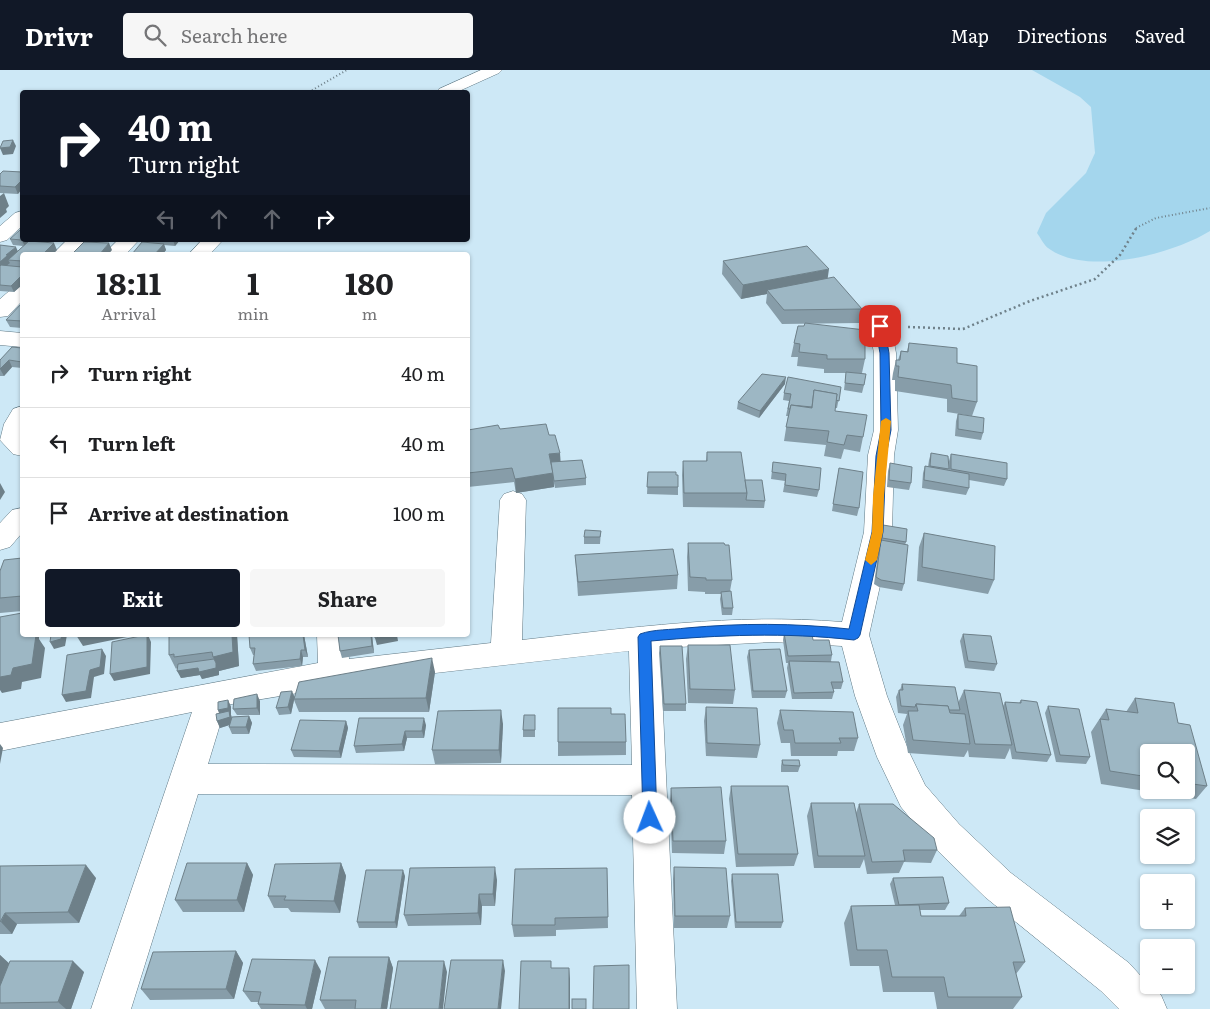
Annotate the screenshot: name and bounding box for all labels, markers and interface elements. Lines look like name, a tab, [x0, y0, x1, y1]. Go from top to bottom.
search box	[123, 13, 473, 58]
text: Drivr	[25, 18, 93, 53]
icon: search	[141, 21, 169, 49]
text: Search here	[181, 21, 287, 49]
text: Map	[951, 22, 989, 49]
text: Directions	[1017, 22, 1107, 49]
text: Saved	[1135, 22, 1185, 49]
text: 40 m	[128, 100, 213, 152]
icon: right	[45, 110, 110, 175]
text: Turn right	[128, 147, 240, 180]
icon: left	[152, 205, 180, 233]
icon: ahead	[205, 205, 233, 233]
icon: ahead	[258, 205, 286, 233]
icon: right	[311, 205, 339, 233]
text: 18:11	[96, 260, 161, 304]
text: 1	[247, 260, 259, 304]
text: 180	[345, 260, 394, 304]
text: Arrival	[101, 301, 156, 325]
text: min	[237, 301, 269, 325]
text: m	[362, 301, 377, 325]
pin	[859, 305, 901, 347]
icon: arrive	[866, 312, 894, 340]
icon: right	[45, 359, 73, 387]
text: Turn right	[88, 359, 192, 387]
text: 40 m	[401, 359, 445, 387]
icon: left	[45, 429, 73, 457]
text: Turn left	[88, 429, 175, 457]
text: 40 m	[401, 429, 445, 457]
icon: arrive	[45, 499, 73, 527]
text: Arrive at destination	[88, 499, 289, 527]
text: 100 m	[393, 499, 445, 527]
button: Exit	[45, 569, 240, 627]
button: Share	[250, 569, 445, 627]
map controls	[1140, 744, 1195, 994]
button: search	[1140, 744, 1195, 799]
position arrow	[623, 791, 675, 843]
button: layers	[1140, 809, 1195, 864]
button: +	[1140, 874, 1195, 929]
button: −	[1140, 939, 1195, 994]

